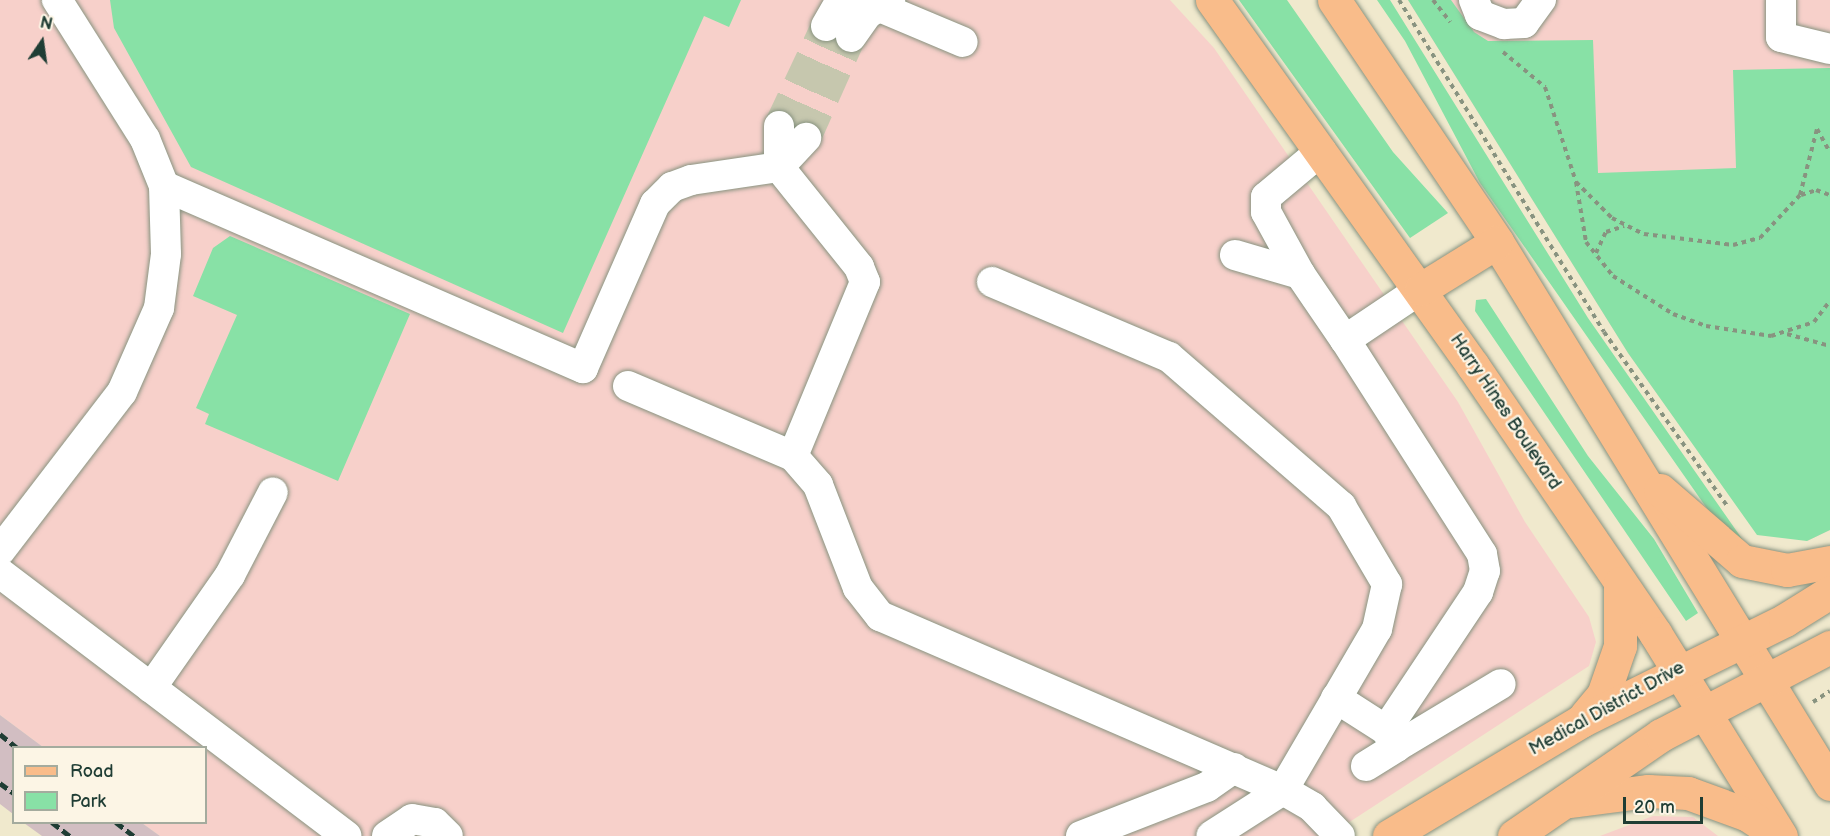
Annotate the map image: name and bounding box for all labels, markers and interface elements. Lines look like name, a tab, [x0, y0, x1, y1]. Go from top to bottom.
north arrow	[12, 12, 72, 72]
text: N	[38, 13, 54, 35]
street label: Harry Hines Boulevard	[1445, 330, 1565, 494]
street label: Medical District Drive	[1526, 657, 1688, 761]
legend	[12, 746, 207, 824]
text: Road	[70, 761, 114, 782]
scale bar	[1626, 785, 1706, 823]
text: Park	[70, 791, 106, 812]
text: 20 m	[1634, 797, 1675, 818]

